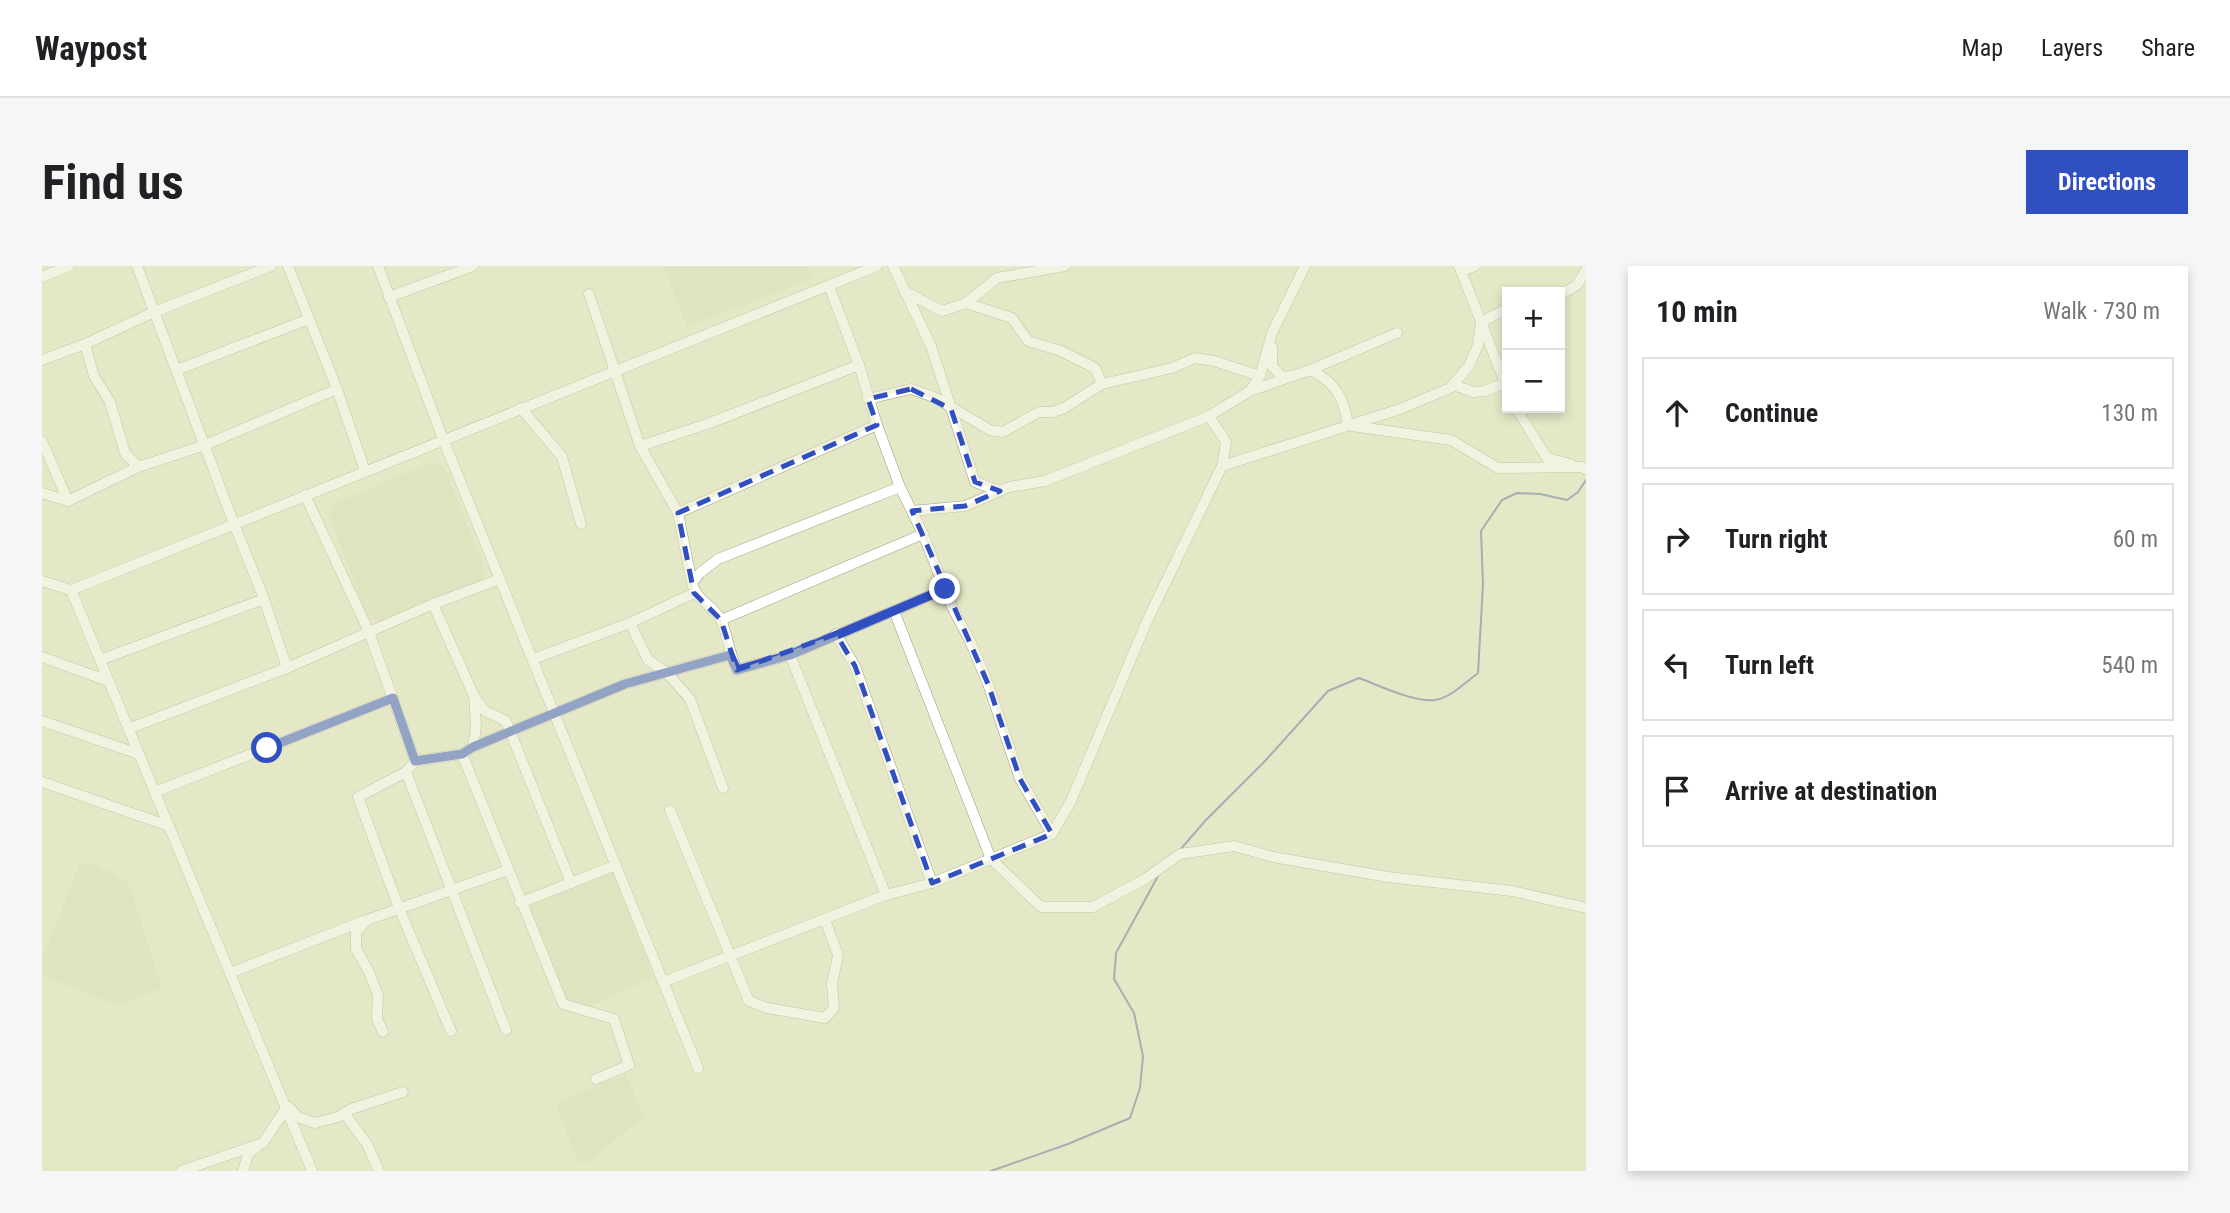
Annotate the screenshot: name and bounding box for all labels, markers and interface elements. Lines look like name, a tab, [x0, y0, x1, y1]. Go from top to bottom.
text: Waypost	[35, 29, 147, 68]
text: Map	[1962, 34, 2003, 62]
text: Layers	[2041, 34, 2103, 62]
text: Share	[2141, 34, 2195, 62]
button: Directions	[2026, 150, 2188, 214]
text: Find us	[42, 154, 184, 211]
map controls	[1502, 287, 1565, 413]
button: +	[1502, 287, 1565, 350]
text: 10 min	[1656, 294, 1738, 329]
text: Walk · 730 m	[2043, 298, 2160, 325]
button: −	[1502, 350, 1565, 413]
icon: ahead	[1658, 394, 1696, 432]
text: Continue	[1725, 398, 1818, 428]
text: 130 m	[2101, 400, 2158, 427]
icon: right	[1658, 520, 1696, 558]
text: Turn right	[1725, 524, 1827, 554]
text: 60 m	[2113, 526, 2158, 553]
route end	[929, 573, 960, 604]
icon: left	[1658, 646, 1696, 684]
text: Turn left	[1725, 650, 1814, 680]
text: 540 m	[2101, 652, 2158, 679]
route start	[251, 732, 282, 763]
icon: arrive	[1658, 772, 1696, 810]
text: Arrive at destination	[1725, 776, 1937, 806]

